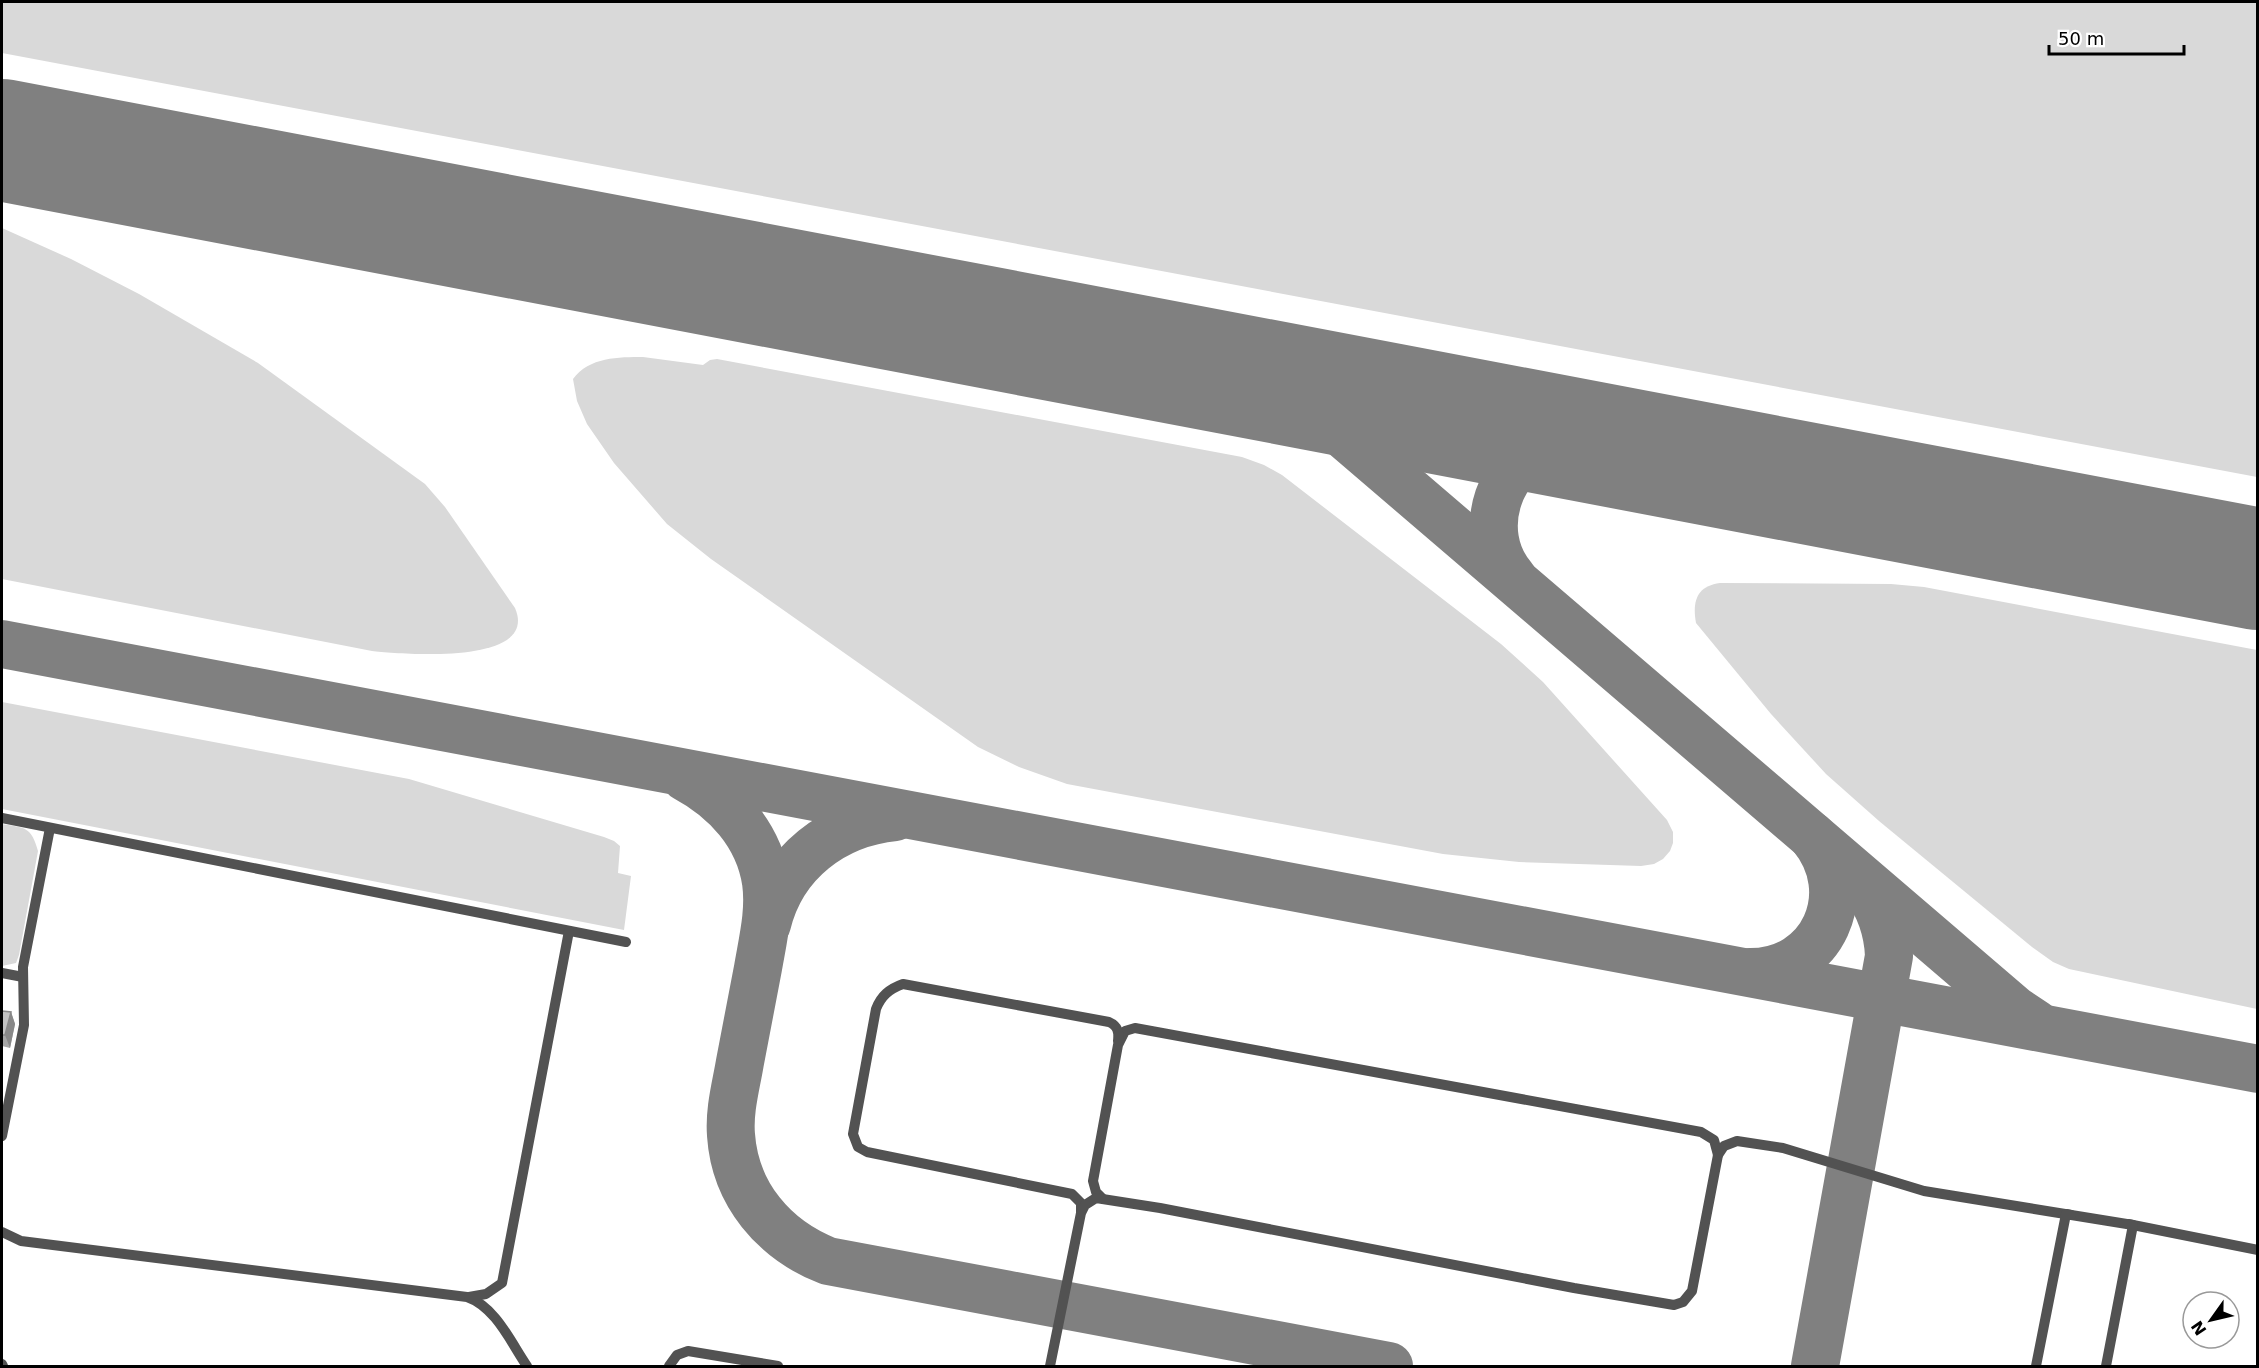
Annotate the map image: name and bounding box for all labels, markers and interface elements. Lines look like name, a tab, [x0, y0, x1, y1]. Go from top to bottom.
scale bar	[2049, 18, 2184, 56]
text: 50 m	[2058, 28, 2104, 49]
north arrow	[2181, 1290, 2241, 1350]
text: N	[2187, 1317, 2211, 1339]

